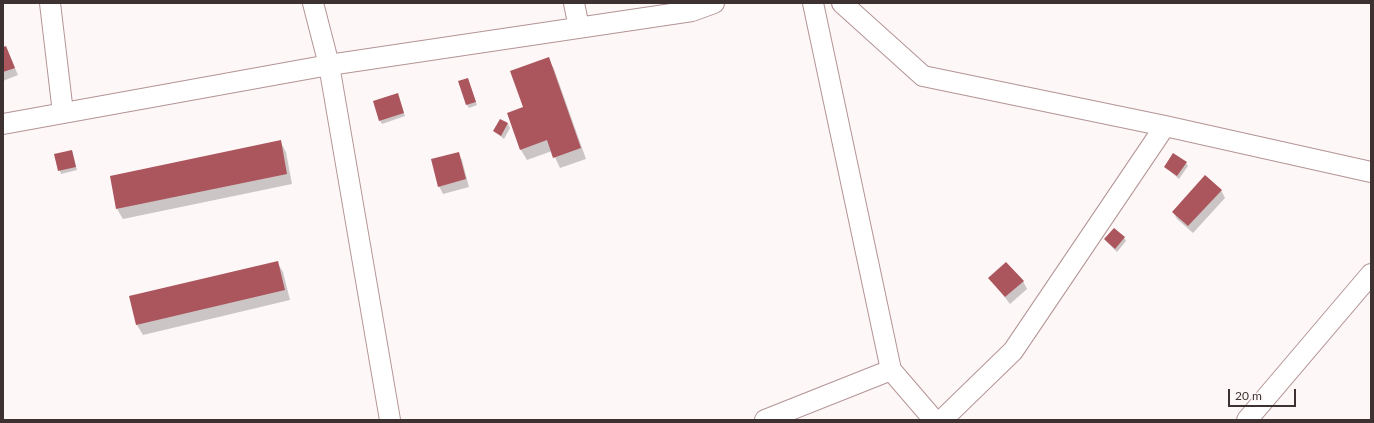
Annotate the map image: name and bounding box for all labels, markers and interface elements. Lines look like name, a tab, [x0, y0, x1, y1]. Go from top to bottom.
scale bar	[1230, 381, 1298, 407]
text: 20 m	[1235, 388, 1262, 403]

